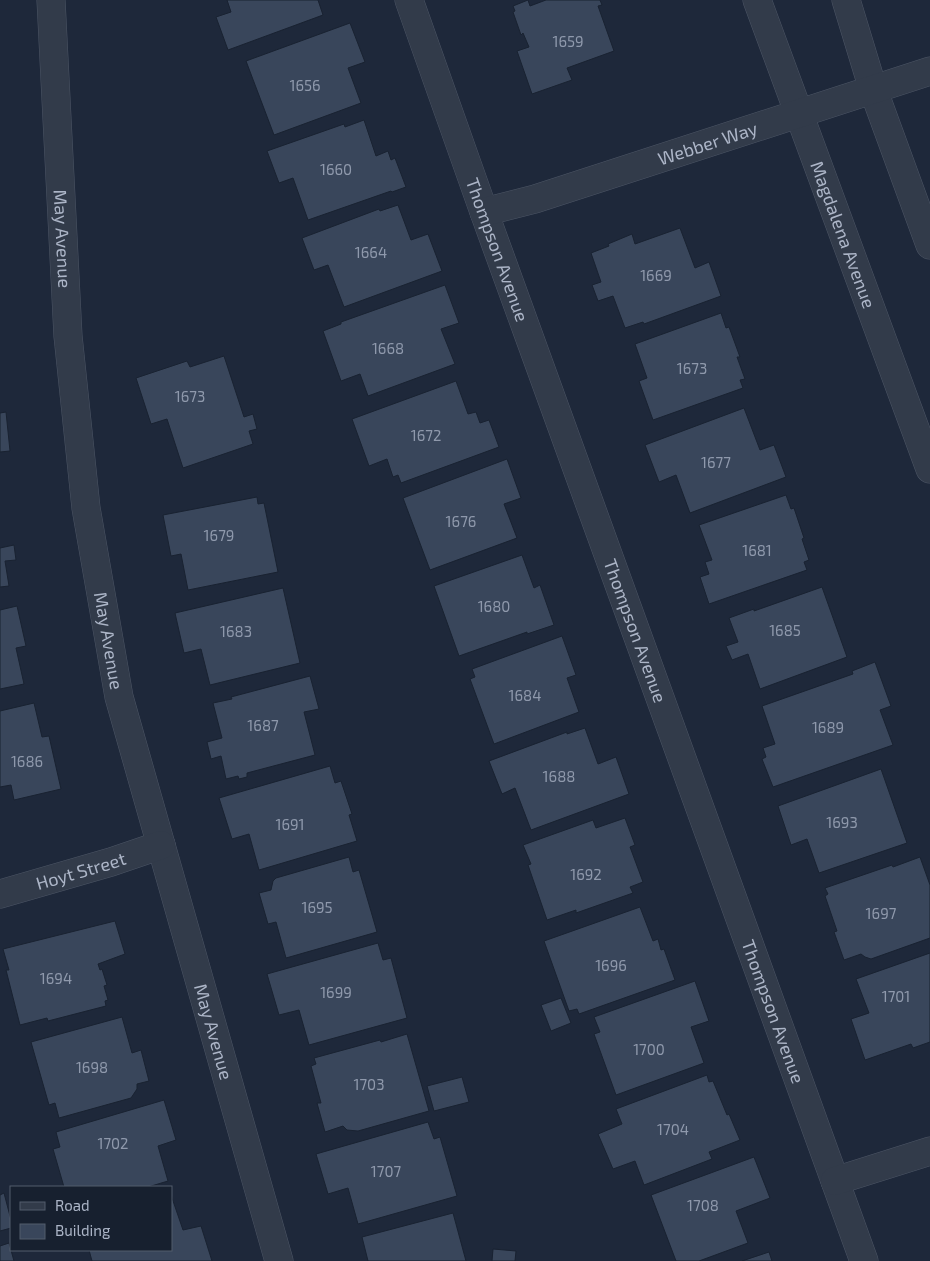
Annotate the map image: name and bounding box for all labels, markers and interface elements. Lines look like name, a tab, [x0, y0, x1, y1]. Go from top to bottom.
house number: 1659	[552, 32, 584, 50]
house number: 1656	[289, 76, 321, 94]
street label: Webber Way	[655, 117, 761, 170]
street label: Magdalena Avenue	[806, 158, 881, 311]
house number: 1660	[320, 160, 352, 178]
street label: Thompson Avenue	[462, 175, 534, 325]
street label: May Avenue	[50, 189, 77, 289]
house number: 1664	[355, 243, 387, 261]
house number: 1669	[640, 266, 672, 284]
house number: 1668	[372, 339, 404, 357]
house number: 1673	[677, 359, 707, 377]
house number: 1673	[175, 387, 205, 405]
house number: 1672	[411, 426, 441, 444]
house number: 1677	[701, 453, 731, 471]
house number: 1676	[446, 512, 476, 530]
house number: 1679	[204, 526, 234, 544]
house number: 1681	[742, 541, 772, 559]
street label: Thompson Avenue	[600, 556, 672, 705]
street label: May Avenue	[90, 590, 128, 691]
house number: 1680	[478, 597, 510, 615]
house number: 1685	[769, 621, 801, 639]
house number: 1683	[220, 622, 252, 640]
house number: 1684	[509, 686, 541, 704]
house number: 1687	[247, 716, 279, 734]
house number: 1689	[812, 718, 844, 736]
house number: 1686	[11, 752, 43, 770]
house number: 1688	[543, 767, 575, 785]
house number: 1693	[826, 813, 858, 831]
house number: 1691	[275, 815, 305, 833]
street label: Hoyt Street	[33, 847, 129, 894]
house number: 1692	[570, 865, 602, 883]
house number: 1695	[301, 898, 333, 916]
house number: 1697	[866, 904, 897, 922]
street label: Thompson Avenue	[737, 936, 810, 1086]
house number: 1696	[595, 956, 627, 974]
house number: 1694	[40, 969, 72, 987]
street label: May Avenue	[190, 981, 238, 1082]
house number: 1699	[320, 983, 352, 1001]
house number: 1701	[882, 987, 910, 1005]
house number: 1700	[633, 1040, 665, 1058]
house number: 1698	[76, 1058, 108, 1076]
house number: 1703	[353, 1075, 385, 1093]
house number: 1704	[657, 1120, 689, 1138]
house number: 1702	[97, 1134, 129, 1152]
house number: 1707	[371, 1162, 401, 1180]
legend	[10, 1186, 172, 1251]
text: Road	[55, 1196, 90, 1214]
house number: 1708	[687, 1196, 719, 1214]
text: Building	[55, 1221, 111, 1239]

